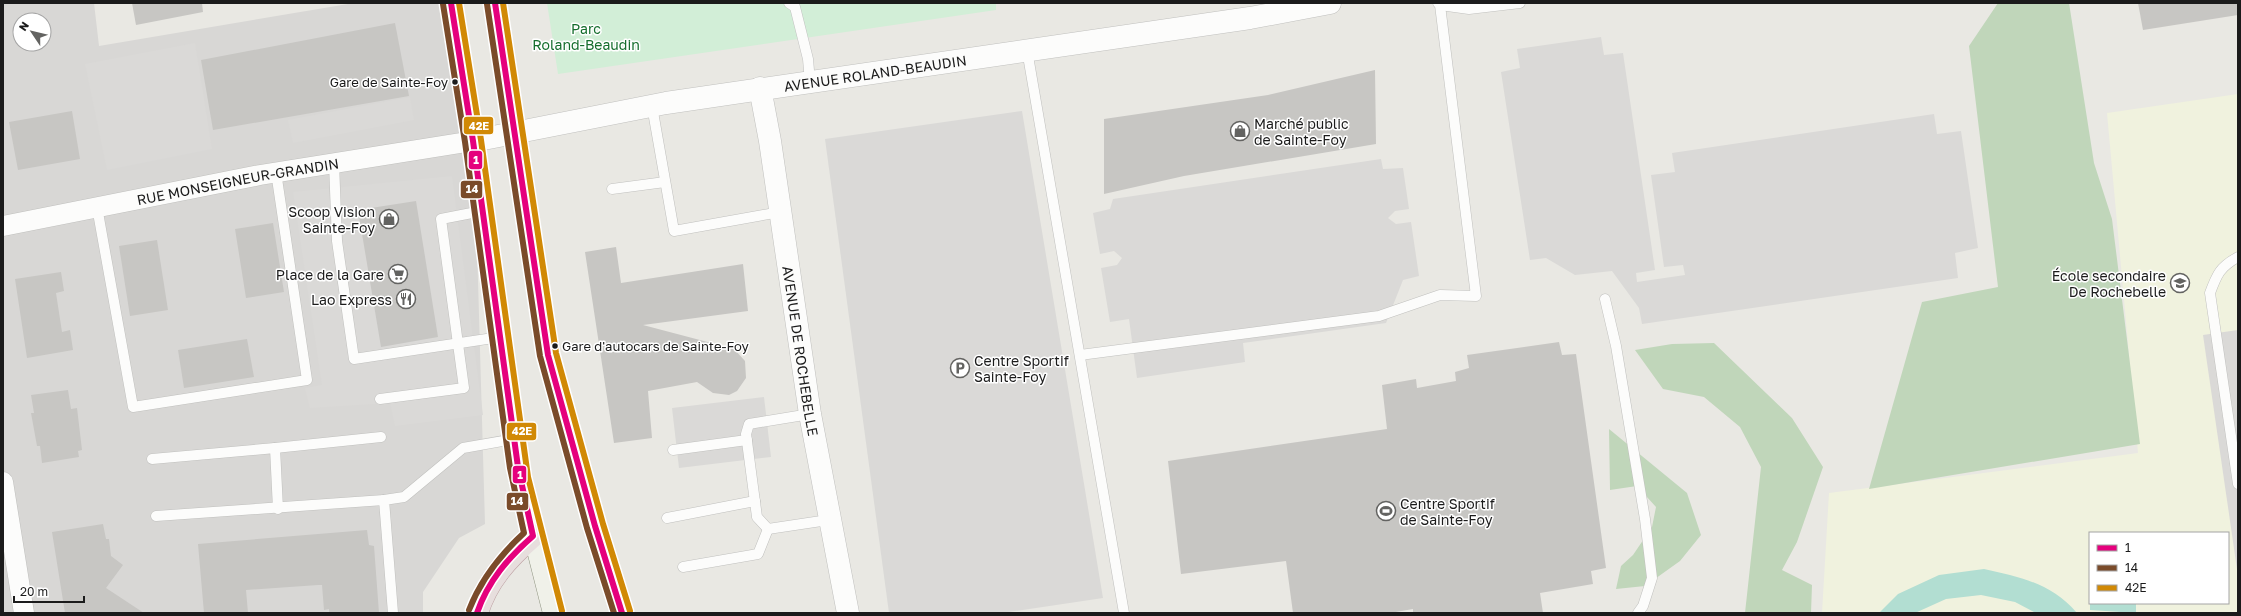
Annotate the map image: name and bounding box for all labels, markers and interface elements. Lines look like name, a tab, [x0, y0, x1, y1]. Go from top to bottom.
north arrow	[12, 12, 52, 52]
text: N	[16, 19, 31, 33]
park label: Parc Roland-Beaudin	[532, 20, 640, 53]
street label: AVENUE ROLAND-BEAUDIN	[783, 51, 968, 94]
place label: Gare de Sainte-Foy	[330, 74, 449, 90]
marker: Gare de Sainte-Foy	[450, 77, 460, 87]
place label: Marché public de Sainte-Foy	[1254, 115, 1349, 148]
line badge: 42E	[463, 116, 494, 135]
text: 42E	[469, 119, 489, 132]
shop icon: Marché public de Sainte-Foy	[1229, 120, 1251, 142]
line badge: 1	[468, 150, 483, 170]
text: 1	[473, 153, 479, 166]
street label: RUE MONSEIGNEUR-GRANDIN	[135, 154, 340, 208]
line badge: 14	[460, 180, 483, 199]
text: 14	[466, 182, 478, 195]
place label: Scoop Vision Sainte-Foy	[288, 203, 375, 236]
shop icon: Scoop Vision Sainte-Foy	[378, 208, 400, 230]
supermarket icon: Place de la Gare	[387, 263, 409, 285]
street label: AVENUE DE ROCHEBELLE	[780, 265, 822, 437]
place label: Place de la Gare	[276, 266, 384, 283]
place label: École secondaire De Rochebelle	[2052, 267, 2166, 300]
school or university icon: École secondaire De Rochebelle	[2169, 272, 2191, 294]
restaurant icon: Lao Express	[395, 288, 417, 310]
place label: Lao Express	[311, 291, 392, 308]
place label: Gare d'autocars de Sainte-Foy	[562, 338, 750, 354]
marker: Gare d'autocars de Sainte-Foy	[550, 341, 560, 351]
place label: Centre Sportif Sainte-Foy	[974, 352, 1069, 385]
parking icon: Centre Sportif Sainte-Foy	[949, 357, 971, 379]
line badge: 42E	[506, 422, 537, 441]
text: 42E	[512, 424, 532, 437]
line badge: 1	[512, 465, 527, 484]
text: 1	[517, 468, 523, 481]
line badge: 14	[506, 492, 529, 511]
text: 14	[511, 494, 523, 507]
place label: Centre Sportif de Sainte-Foy	[1400, 495, 1495, 528]
sports icon: Centre Sportif de Sainte-Foy	[1375, 500, 1397, 522]
legend	[2089, 532, 2229, 604]
text: 1	[2125, 540, 2131, 555]
text: 14	[2125, 560, 2138, 575]
scale bar	[14, 578, 84, 604]
text: 42E	[2125, 580, 2147, 595]
text: 20 m	[20, 584, 48, 599]

